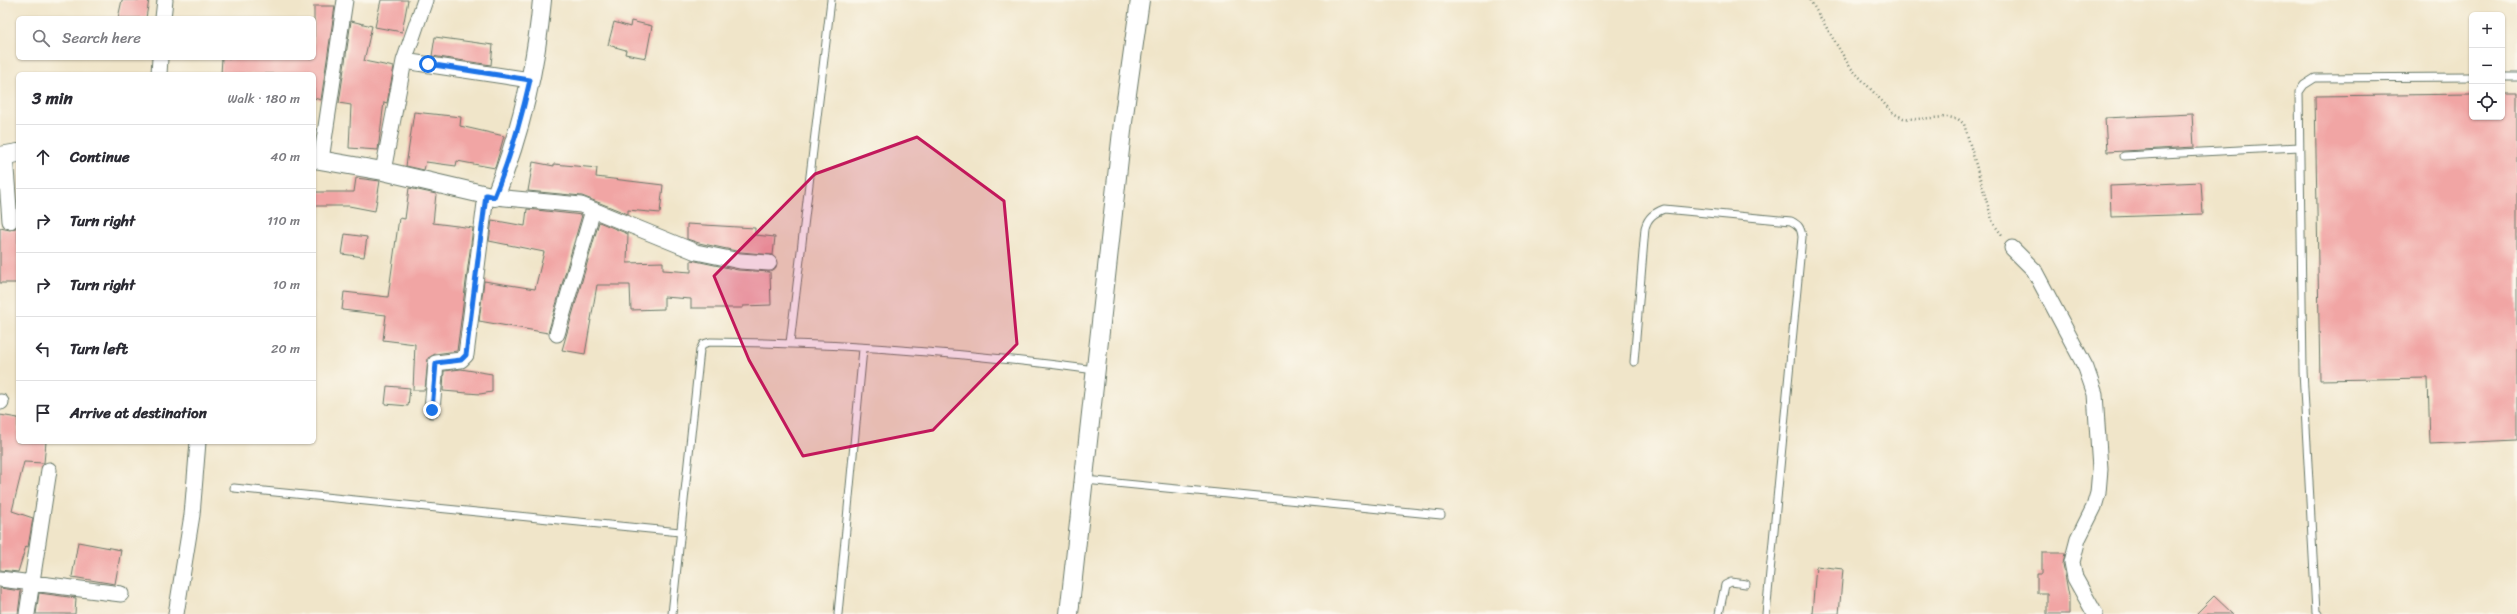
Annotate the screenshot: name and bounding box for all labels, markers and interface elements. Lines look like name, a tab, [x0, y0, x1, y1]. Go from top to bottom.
map controls	[2469, 12, 2505, 120]
button: +	[2469, 12, 2505, 48]
search box	[16, 16, 316, 60]
text: Search here	[62, 25, 141, 51]
icon: search	[30, 27, 52, 49]
button: −	[2469, 48, 2505, 84]
route start	[419, 55, 437, 73]
text: 3 min	[32, 83, 73, 113]
button: locate	[2469, 84, 2505, 120]
text: Walk · 180 m	[228, 87, 300, 110]
text: Continue	[70, 144, 130, 170]
text: 40 m	[270, 145, 300, 168]
icon: ahead	[32, 146, 54, 168]
text: Turn right	[70, 208, 135, 234]
text: 110 m	[267, 209, 300, 232]
icon: right	[32, 210, 54, 232]
text: Turn right	[70, 272, 135, 298]
text: 10 m	[273, 273, 300, 296]
icon: right	[32, 274, 54, 296]
text: Turn left	[70, 336, 128, 362]
text: 20 m	[271, 337, 300, 360]
icon: left	[32, 338, 54, 360]
text: Arrive at destination	[70, 400, 207, 426]
route end	[423, 401, 441, 419]
icon: arrive	[32, 402, 54, 424]

